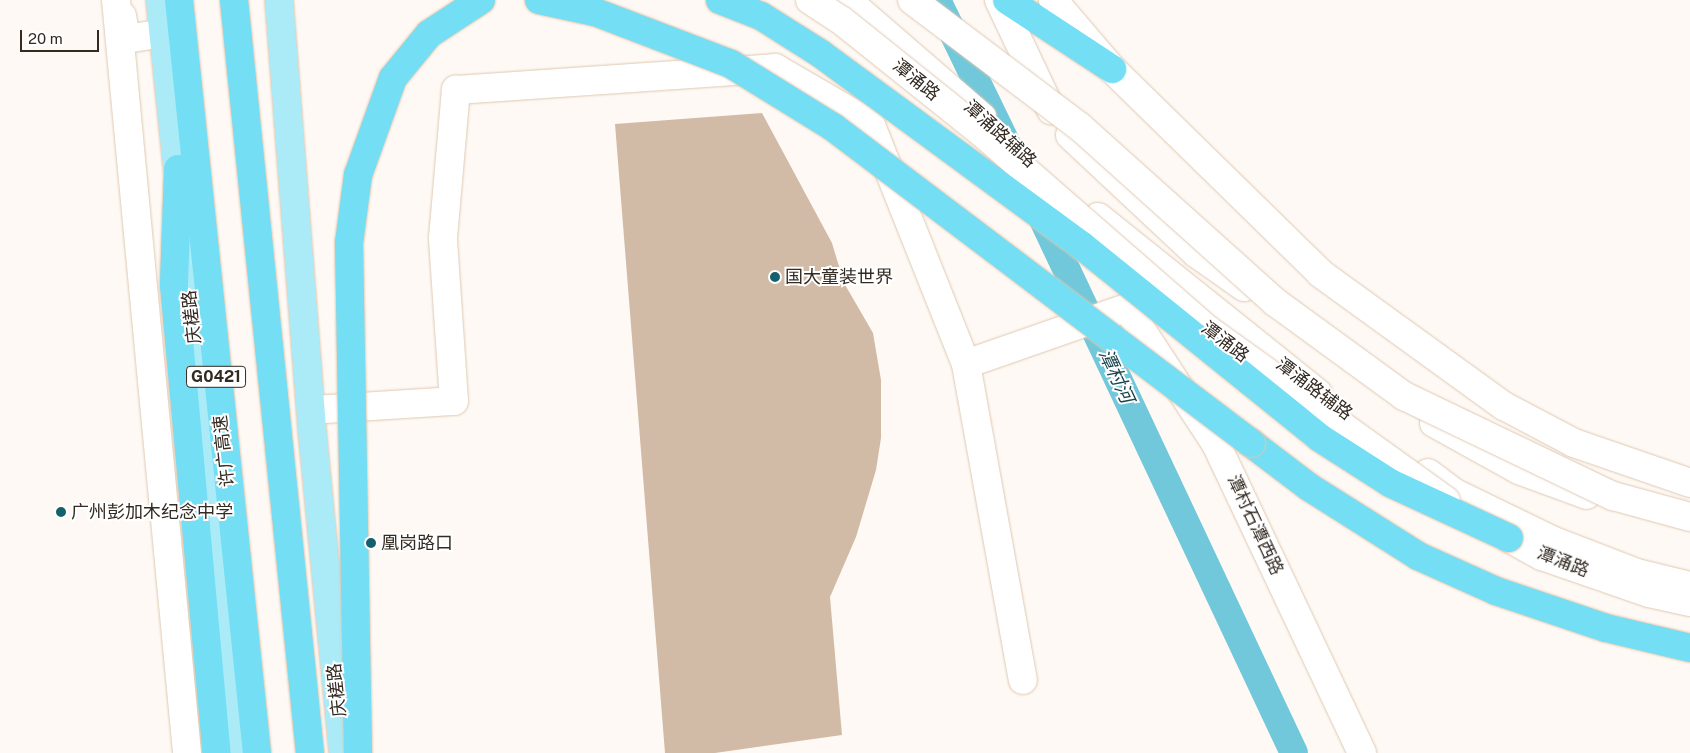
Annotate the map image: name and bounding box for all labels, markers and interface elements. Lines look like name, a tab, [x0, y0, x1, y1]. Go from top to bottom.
scale bar	[22, 20, 101, 52]
text: 20 m	[28, 30, 63, 47]
street label: 潭涌路	[888, 55, 944, 105]
street label: 潭涌路辅路	[959, 96, 1041, 172]
place label: 国大童装世界	[785, 266, 893, 288]
marker: 国大童装世界	[769, 271, 781, 283]
street label: 庆槎路	[178, 289, 206, 345]
street label: 潭涌路	[1197, 317, 1253, 367]
water label: 潭村河	[1094, 345, 1138, 407]
street label: 潭涌路辅路	[1272, 353, 1356, 425]
road number: G0421	[186, 364, 246, 391]
street label: 许广高速	[209, 414, 239, 488]
street label: 潭村石潭西路	[1222, 471, 1288, 579]
place label: 广州彭加木纪念中学	[71, 501, 233, 523]
marker: 广州彭加木纪念中学	[55, 506, 67, 518]
place label: 凰岗路口	[381, 532, 453, 554]
marker: 凰岗路口	[365, 537, 377, 549]
street label: 潭涌路	[1534, 542, 1592, 582]
street label: 庆槎路	[323, 662, 351, 718]

